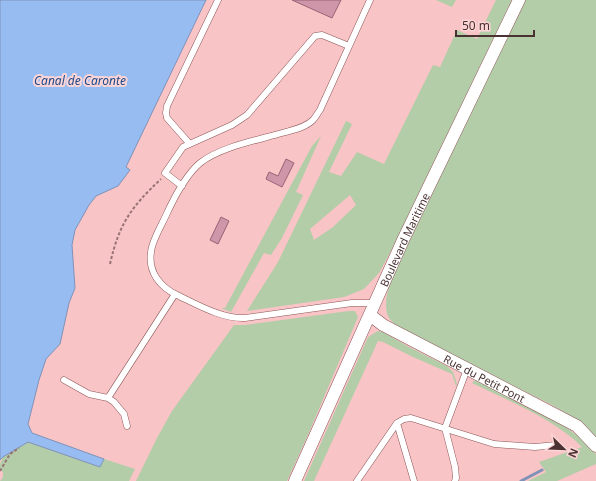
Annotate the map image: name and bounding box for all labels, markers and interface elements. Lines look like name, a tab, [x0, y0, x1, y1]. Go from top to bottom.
scale bar	[456, 12, 534, 38]
text: 50 m	[462, 17, 490, 34]
water label: Canal de Caronte	[34, 72, 126, 89]
street label: Boulevard Maritime	[376, 190, 432, 289]
street label: Rue du Petit Pont	[441, 351, 528, 405]
north arrow	[544, 429, 584, 469]
text: N	[565, 446, 582, 460]

